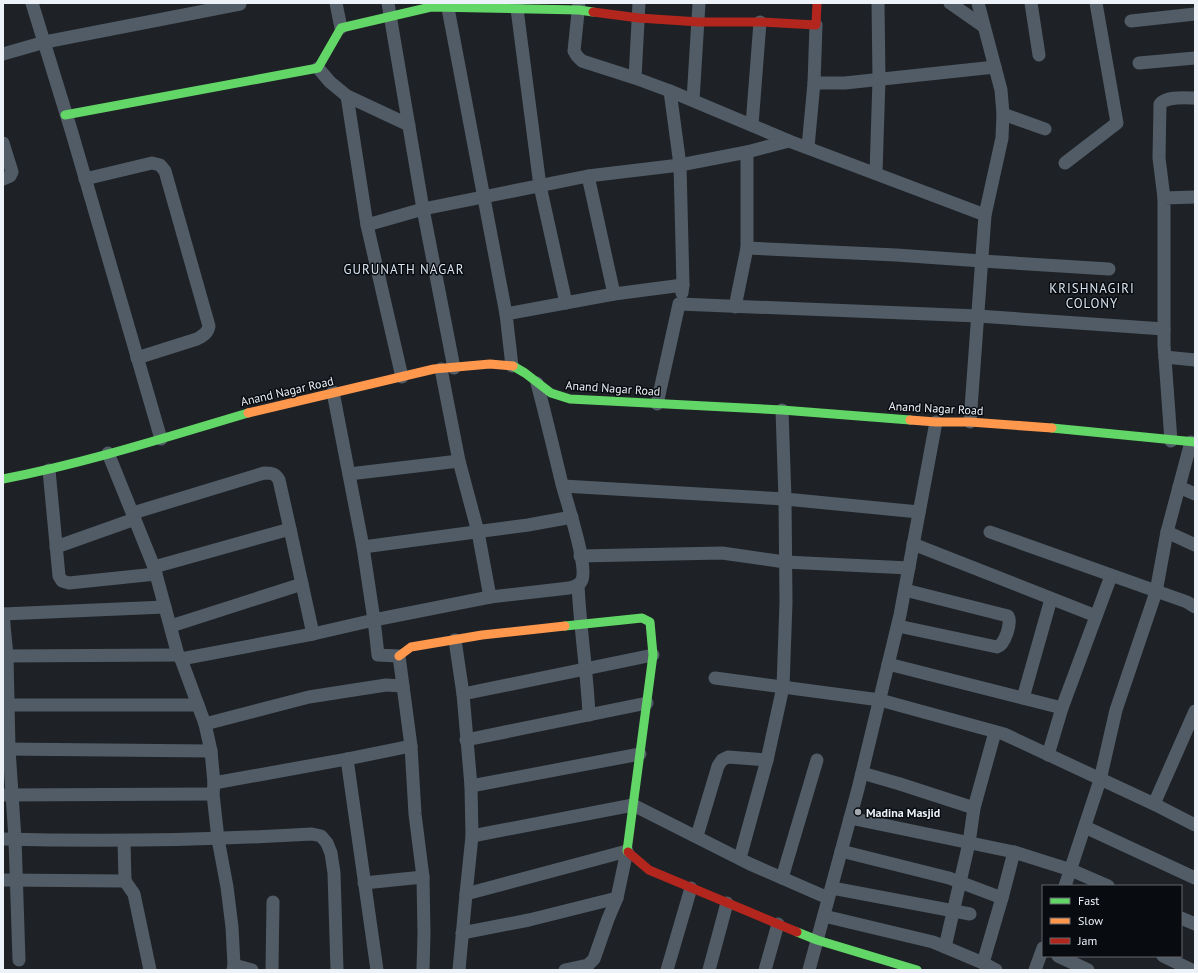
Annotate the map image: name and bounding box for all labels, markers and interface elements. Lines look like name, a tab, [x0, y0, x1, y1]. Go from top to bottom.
district label: GURUNATH NAGAR	[344, 261, 464, 278]
district label: KRISHNAGIRI COLONY	[1049, 280, 1135, 312]
street label: Anand Nagar Road	[239, 373, 335, 409]
street label: Anand Nagar Road	[565, 377, 661, 399]
street label: Anand Nagar Road	[888, 398, 984, 418]
place label: Madina Masjid	[866, 805, 940, 820]
marker: Madina Masjid	[853, 807, 863, 817]
legend	[1042, 885, 1182, 957]
text: Fast	[1078, 893, 1099, 908]
text: Slow	[1078, 913, 1103, 928]
text: Jam	[1077, 933, 1097, 948]

